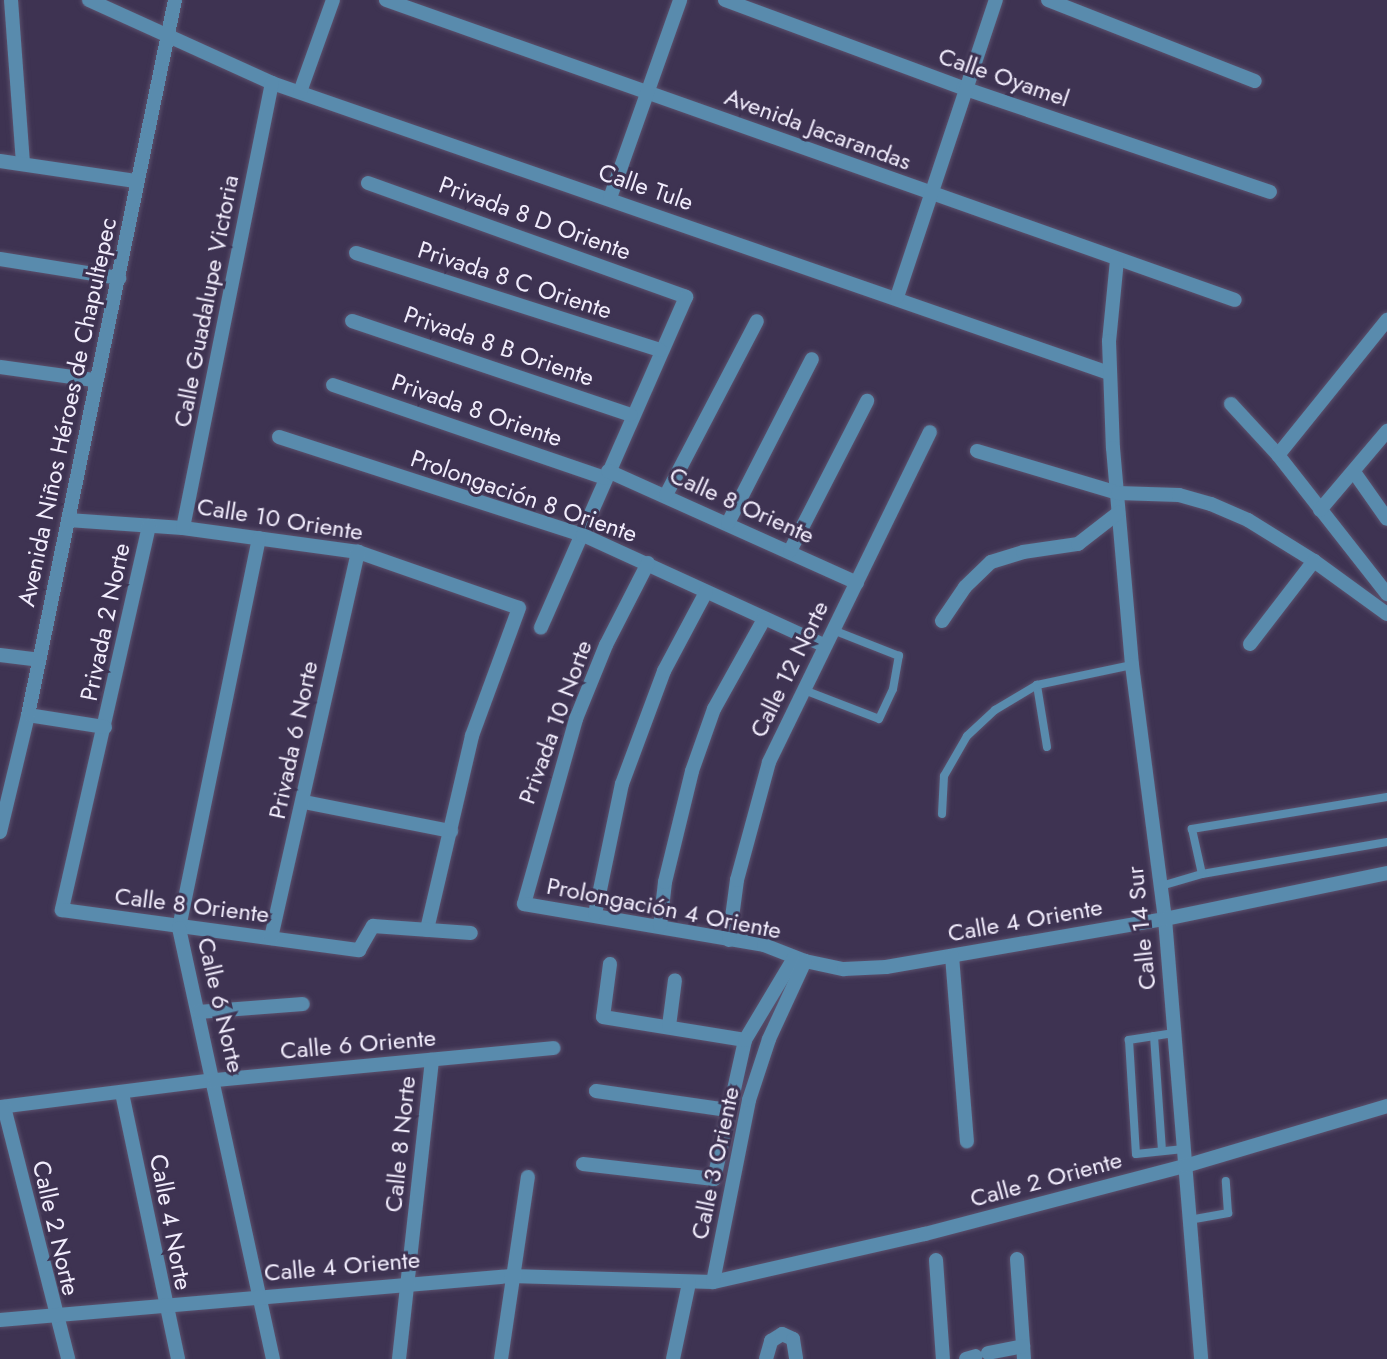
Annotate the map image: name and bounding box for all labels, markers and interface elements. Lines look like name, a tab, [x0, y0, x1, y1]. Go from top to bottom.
street label: Calle Oyamel	[935, 41, 1073, 113]
street label: Avenida Jacarandas	[721, 82, 915, 176]
street label: Calle Tule	[595, 157, 697, 217]
street label: Privada 8 D Oriente	[435, 170, 635, 266]
street label: Calle Guadalupe Victoria	[167, 172, 245, 430]
street label: Avenida Niños Héroes de Chapultepec	[12, 215, 122, 609]
street label: Privada 8 C Oriente	[414, 235, 616, 325]
street label: Privada 8 B Oriente	[400, 300, 598, 392]
street label: Privada 8 Oriente	[388, 367, 566, 453]
street label: Prolongación 8 Oriente	[407, 444, 641, 548]
street label: Calle 8 Oriente	[665, 460, 819, 550]
street label: Calle 10 Oriente	[195, 492, 365, 546]
street label: Privada 2 Norte	[74, 540, 136, 704]
street label: Calle 12 Norte	[744, 596, 834, 742]
street label: Privada 10 Norte	[512, 636, 598, 808]
street label: Privada 6 Norte	[262, 658, 324, 822]
street label: Calle 14 Sur	[1120, 865, 1162, 991]
street label: Prolongación 4 Oriente	[544, 871, 784, 945]
street label: Calle 8 Oriente	[113, 881, 271, 929]
street label: Calle 4 Oriente	[946, 892, 1104, 948]
street label: Calle 6 Norte	[191, 935, 251, 1075]
street label: Calle 6 Oriente	[279, 1023, 437, 1065]
street label: Calle 8 Norte	[379, 1074, 421, 1214]
street label: Calle 3 Oriente	[685, 1084, 745, 1242]
street label: Calle 2 Oriente	[967, 1145, 1125, 1213]
street label: Calle 4 Norte	[144, 1152, 198, 1292]
street label: Calle 2 Norte	[27, 1158, 85, 1298]
street label: Calle 4 Oriente	[263, 1245, 421, 1287]

